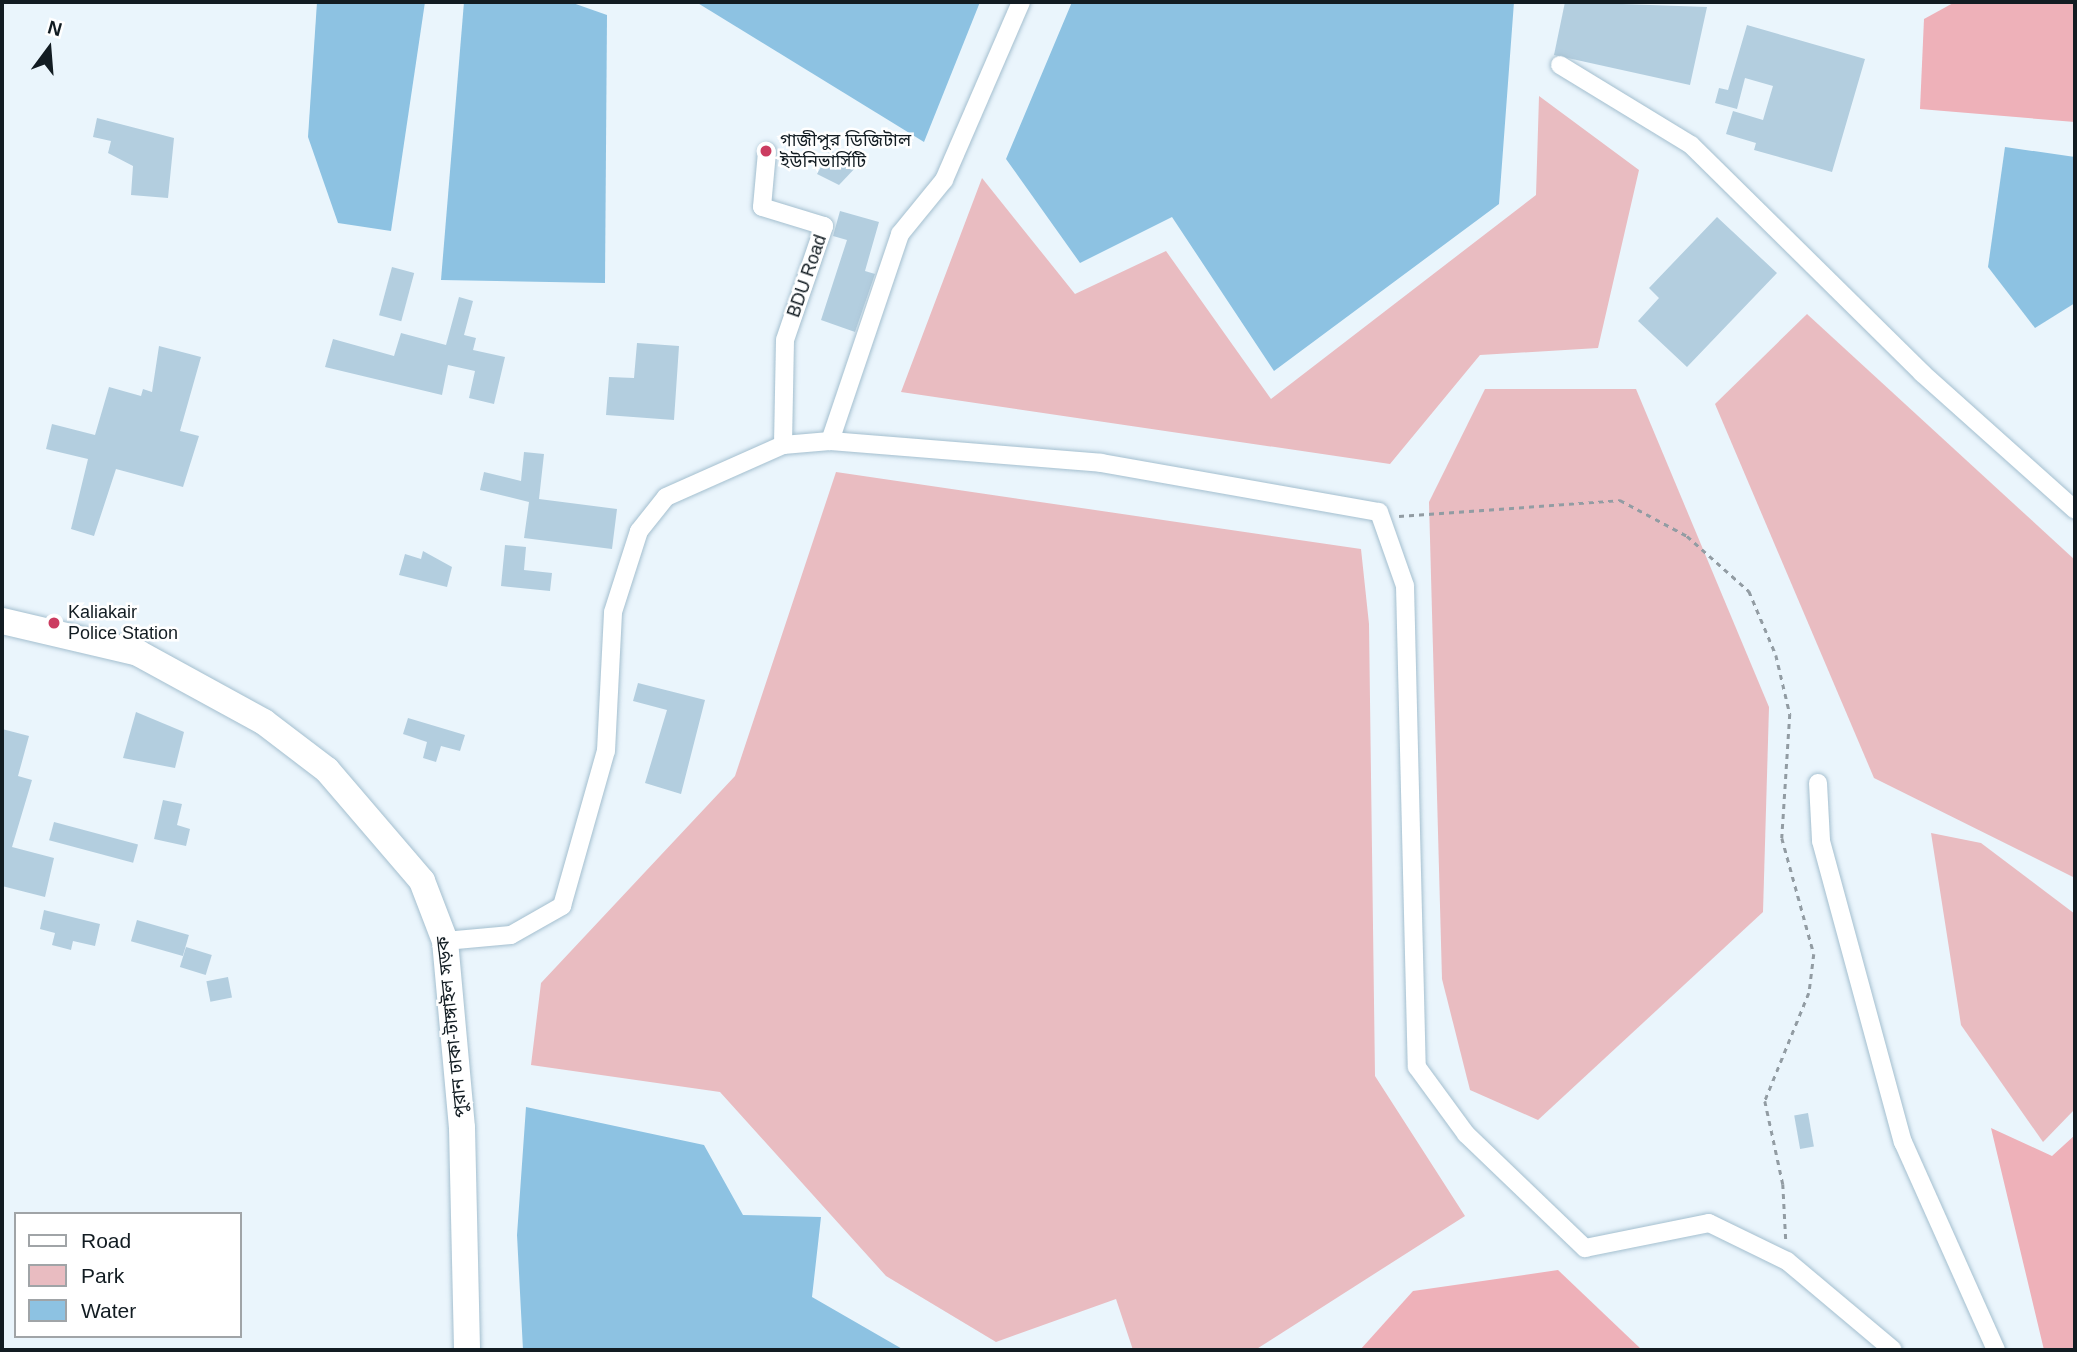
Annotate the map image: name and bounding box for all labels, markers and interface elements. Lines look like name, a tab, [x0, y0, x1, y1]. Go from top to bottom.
north arrow	[14, 14, 84, 84]
text: N	[45, 16, 64, 40]
place label: গাজীপুর ডিজিটাল ইউনিভার্সিটি	[780, 130, 911, 172]
marker: গাজীপুর ডিজিটাল ইউনিভার্সিটি	[758, 143, 774, 159]
street label: BDU Road	[783, 232, 831, 320]
place label: Kaliakair Police Station	[68, 602, 178, 644]
marker: Kaliakair Police Station	[46, 615, 62, 631]
street label: পুরান ঢাকা-টাঙ্গাইল সড়ক	[432, 935, 472, 1119]
legend	[14, 1212, 242, 1338]
text: Road	[81, 1229, 131, 1252]
text: Park	[81, 1264, 124, 1287]
text: Water	[81, 1299, 136, 1322]

